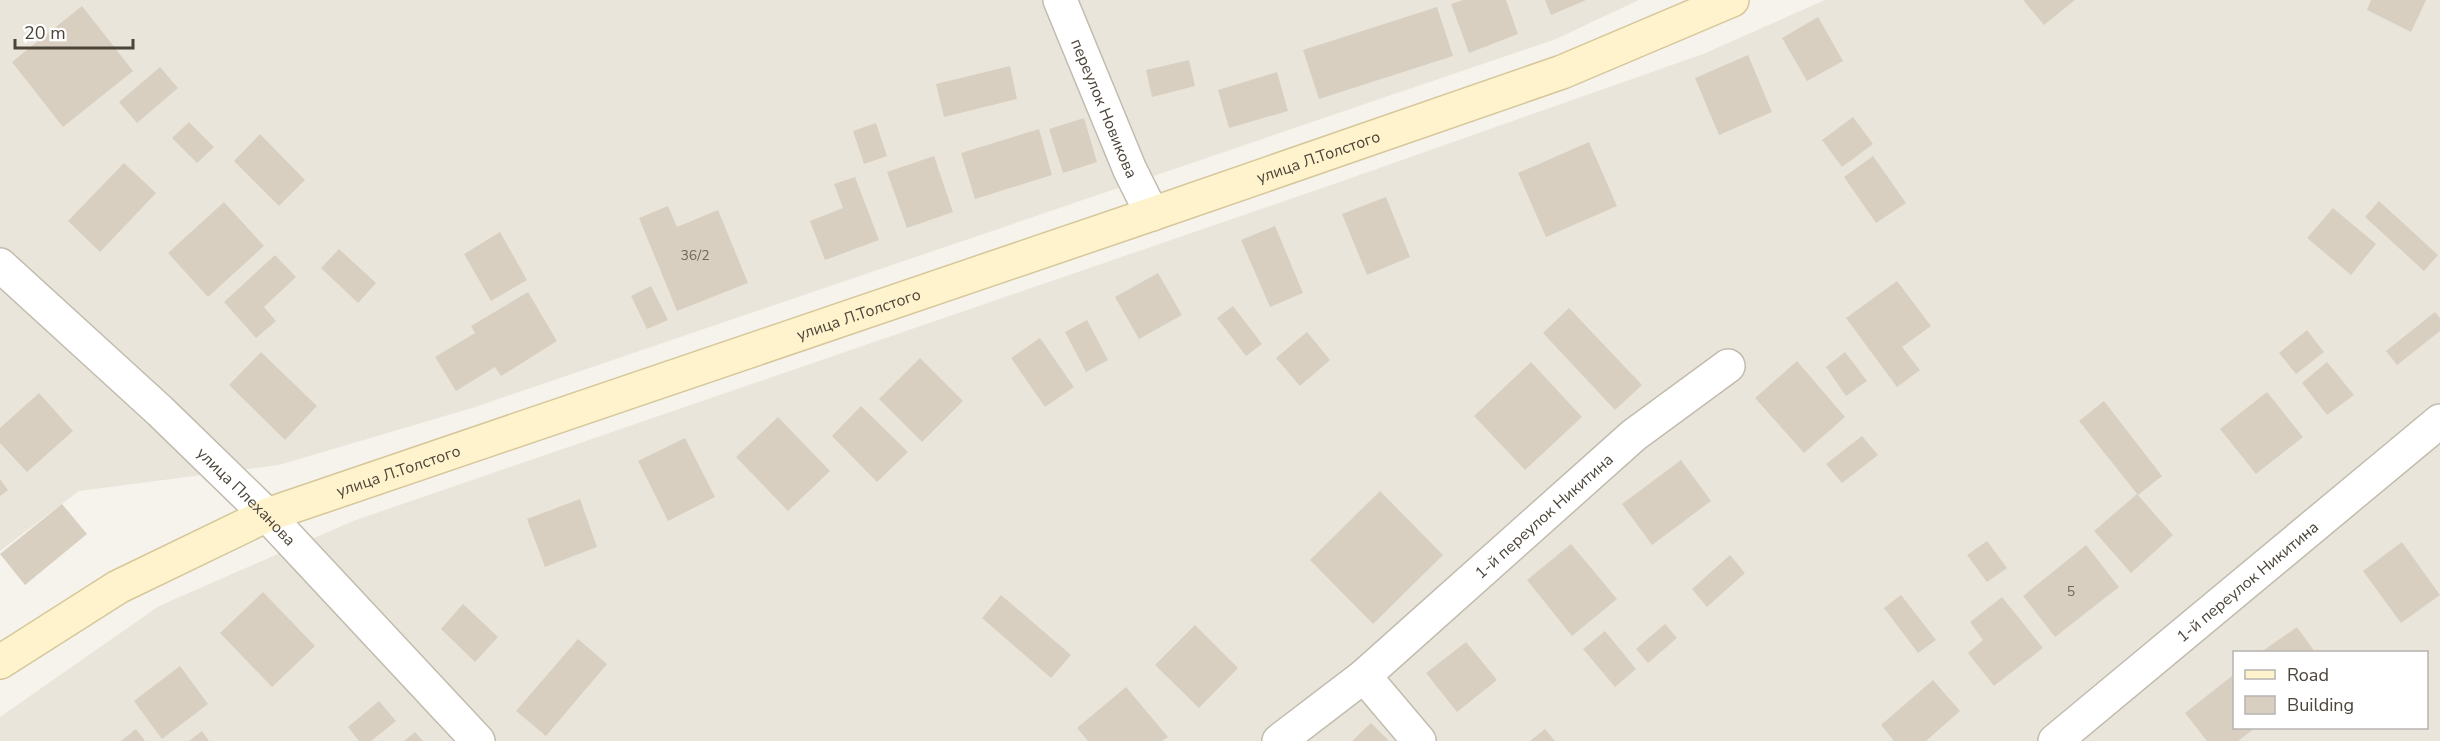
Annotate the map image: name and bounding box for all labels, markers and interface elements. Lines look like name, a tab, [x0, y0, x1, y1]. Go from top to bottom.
scale bar	[15, 12, 134, 50]
text: 20 m	[24, 21, 66, 45]
street label: переулок Новикова	[1065, 35, 1142, 182]
street label: улица Л.Толстого	[1254, 126, 1383, 189]
house number: 36/2	[680, 246, 710, 265]
street label: улица Л.Толстого	[794, 284, 924, 346]
street label: улица Л.Толстого	[334, 440, 464, 503]
street label: улица Плеханова	[192, 443, 300, 551]
street label: 1-й переулок Никитина	[1470, 449, 1618, 584]
street label: 1-й переулок Никитина	[2172, 516, 2324, 647]
house number: 5	[2067, 582, 2075, 601]
legend	[2233, 651, 2428, 729]
text: Road	[2287, 663, 2329, 687]
text: Building	[2287, 693, 2354, 717]

